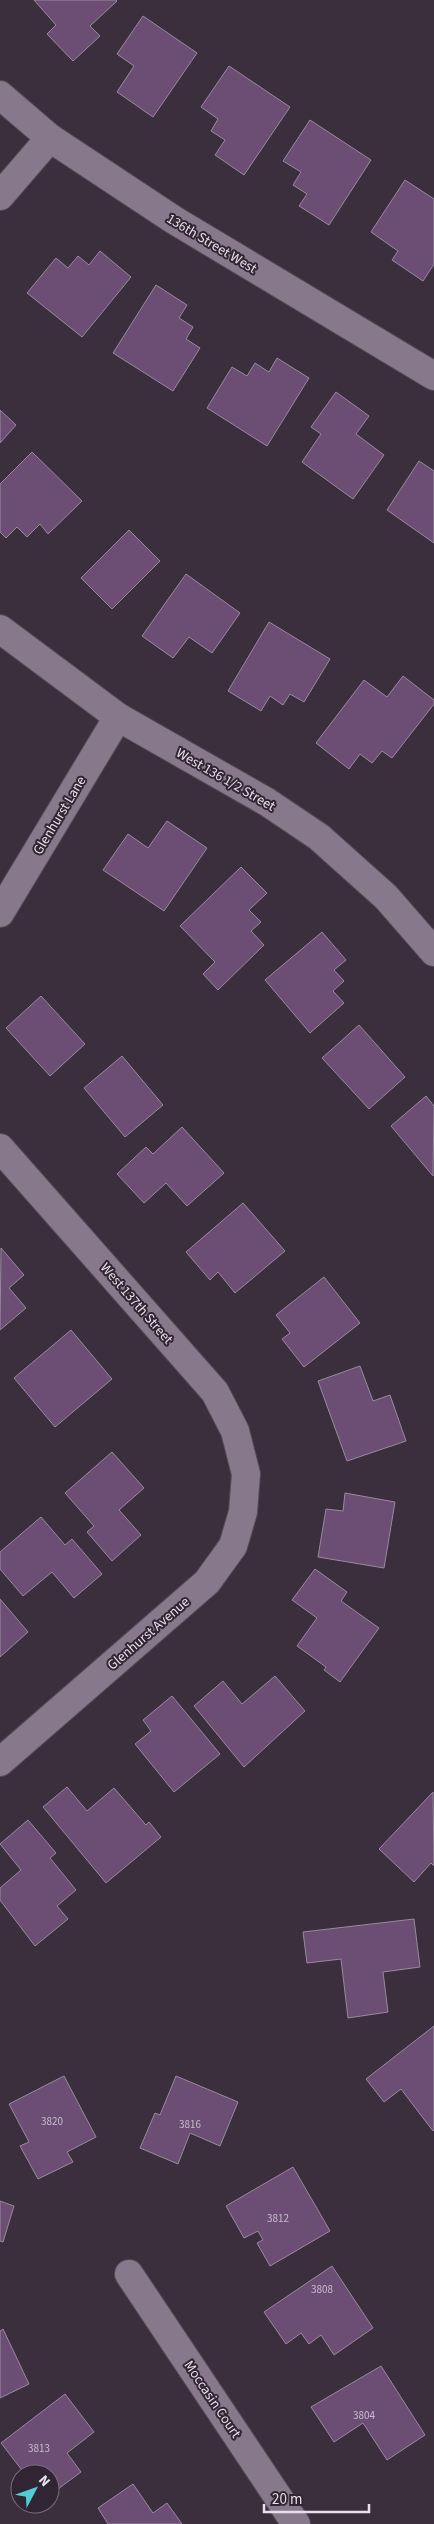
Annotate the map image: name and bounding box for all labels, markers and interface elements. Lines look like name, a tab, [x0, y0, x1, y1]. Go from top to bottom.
street label: 136th Street West	[163, 209, 261, 279]
street label: West 136 1/2 Street	[172, 743, 279, 817]
street label: Glenhurst Lane	[29, 772, 91, 859]
street label: West 137th Street	[95, 1259, 177, 1349]
street label: Glenhurst Avenue	[103, 1592, 194, 1675]
house number: 3820	[41, 2114, 63, 2129]
house number: 3816	[179, 2117, 201, 2132]
house number: 3812	[267, 2211, 289, 2226]
house number: 3808	[311, 2282, 333, 2297]
street label: Moccasin Court	[179, 2357, 246, 2443]
house number: 3804	[353, 2408, 375, 2423]
house number: 3813	[28, 2441, 50, 2456]
north arrow	[10, 2464, 60, 2514]
text: N	[33, 2471, 55, 2491]
scale bar	[264, 2482, 369, 2514]
text: 20 m	[272, 2489, 302, 2510]

